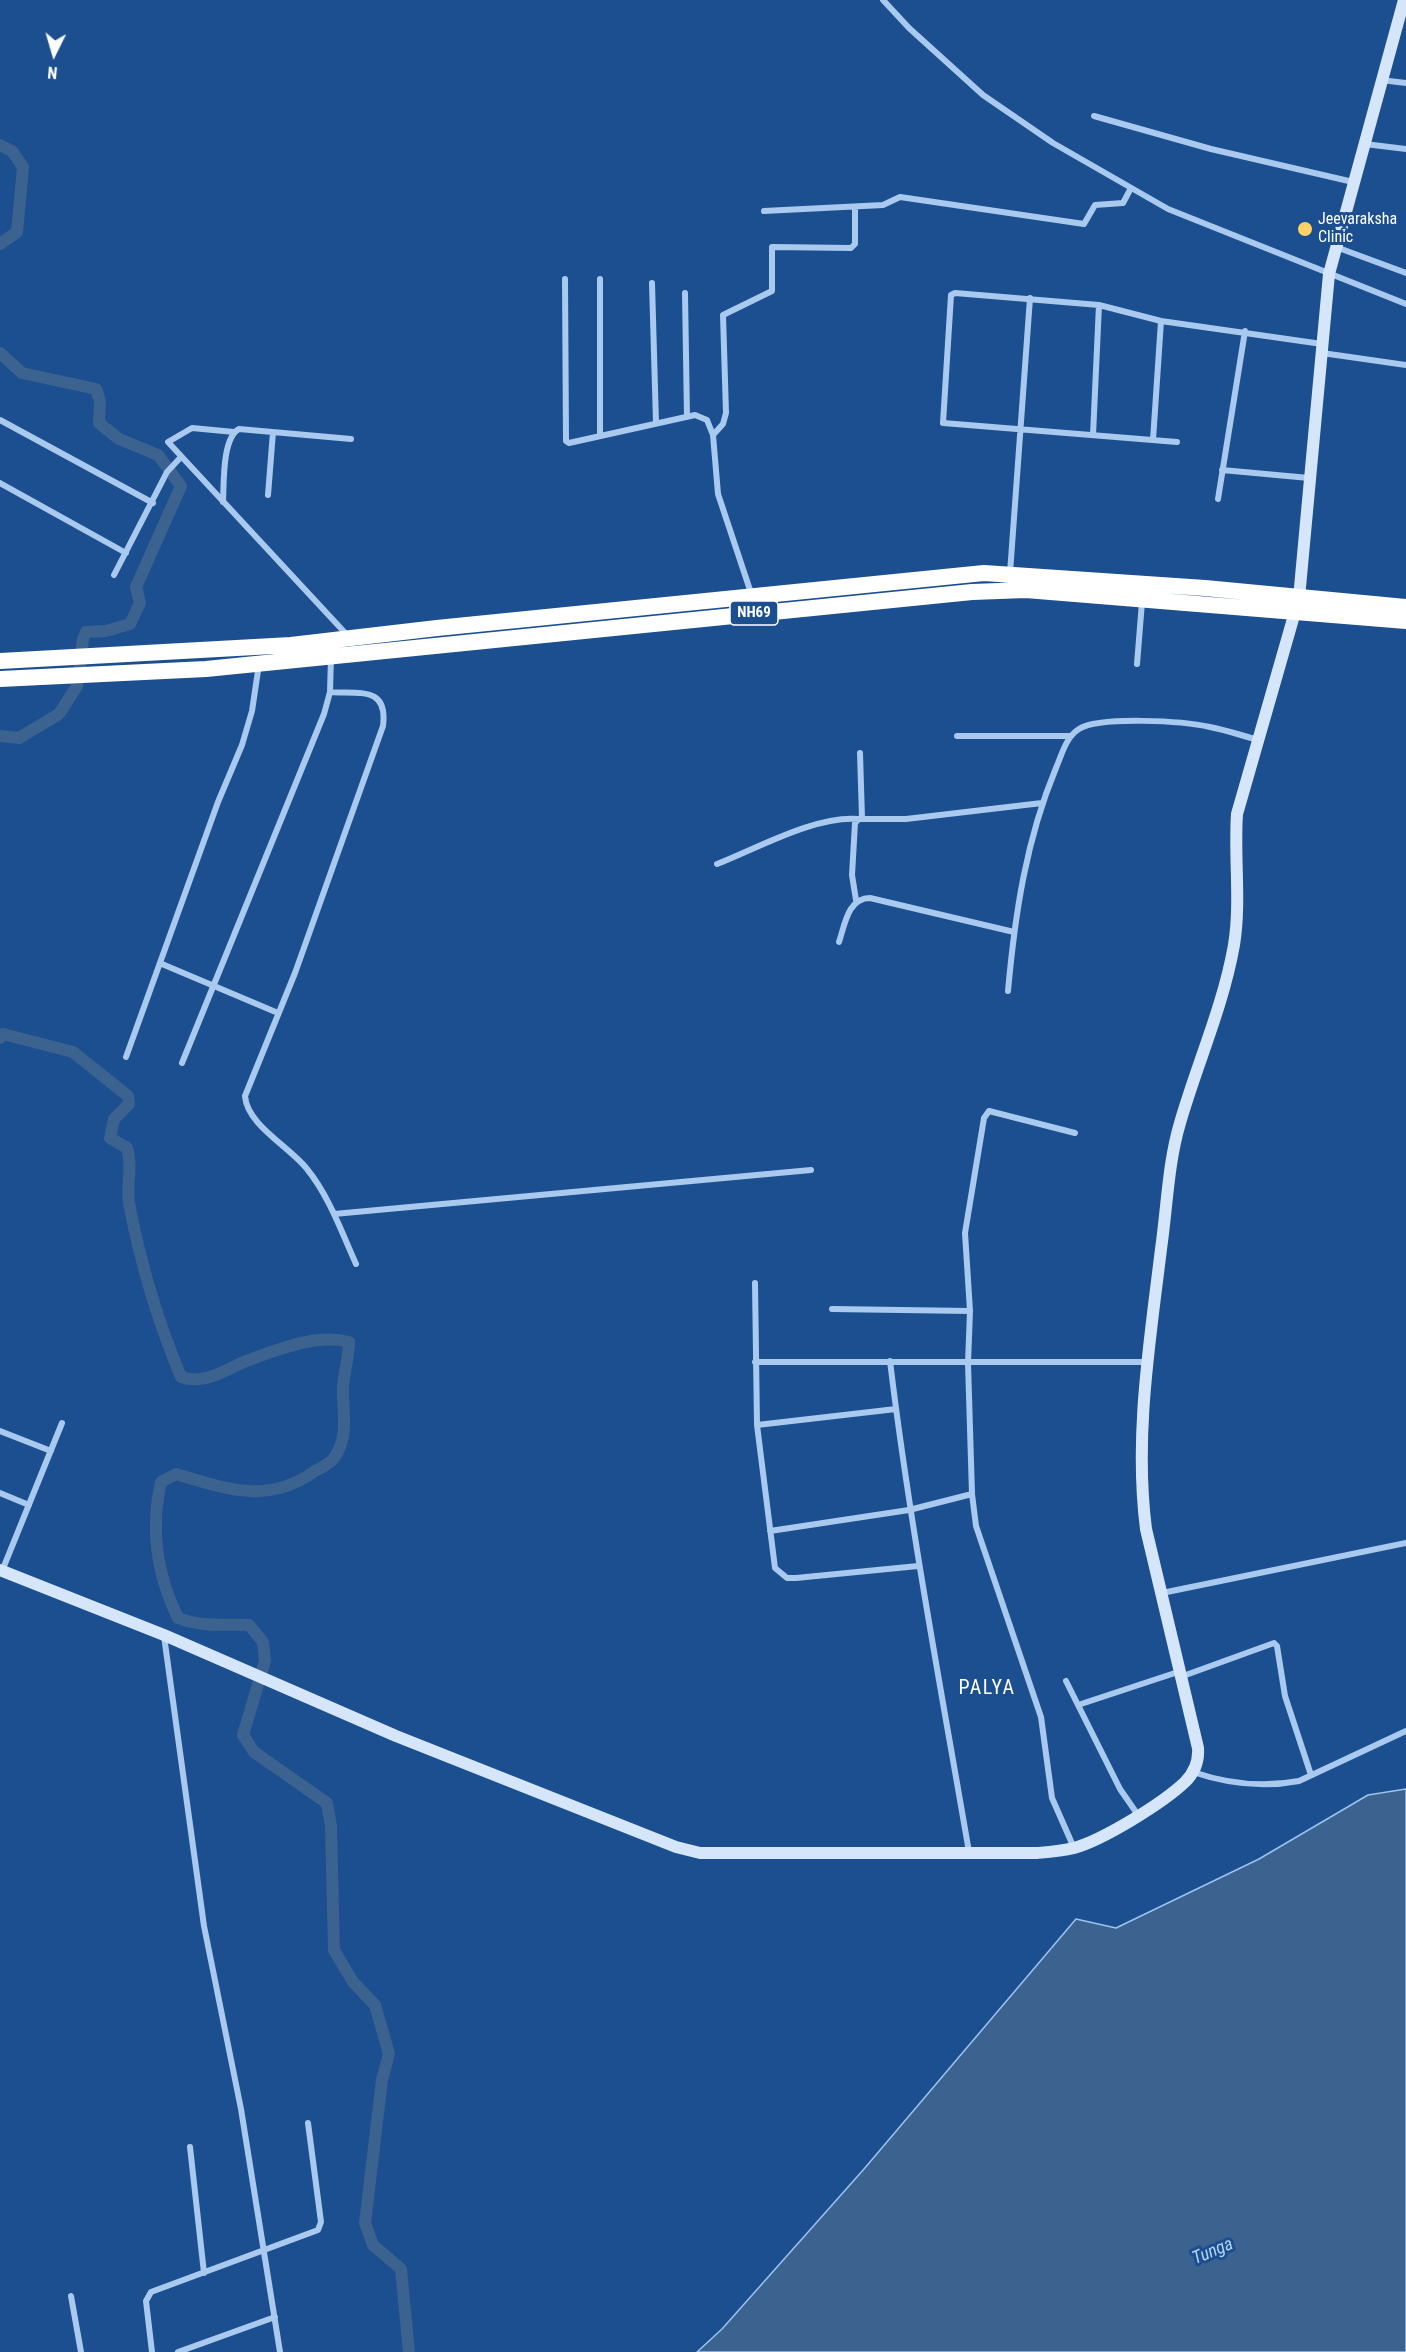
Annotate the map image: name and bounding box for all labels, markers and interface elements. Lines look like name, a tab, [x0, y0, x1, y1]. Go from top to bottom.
north arrow	[24, 24, 84, 84]
text: N	[47, 63, 58, 82]
place label: Jeevaraksha Clinic	[1318, 210, 1397, 248]
marker: Jeevaraksha Clinic	[1296, 220, 1314, 238]
road number: NH69	[730, 601, 778, 625]
district label: PALYA	[958, 1677, 1016, 1701]
water label: Tunga	[1189, 2234, 1237, 2270]

